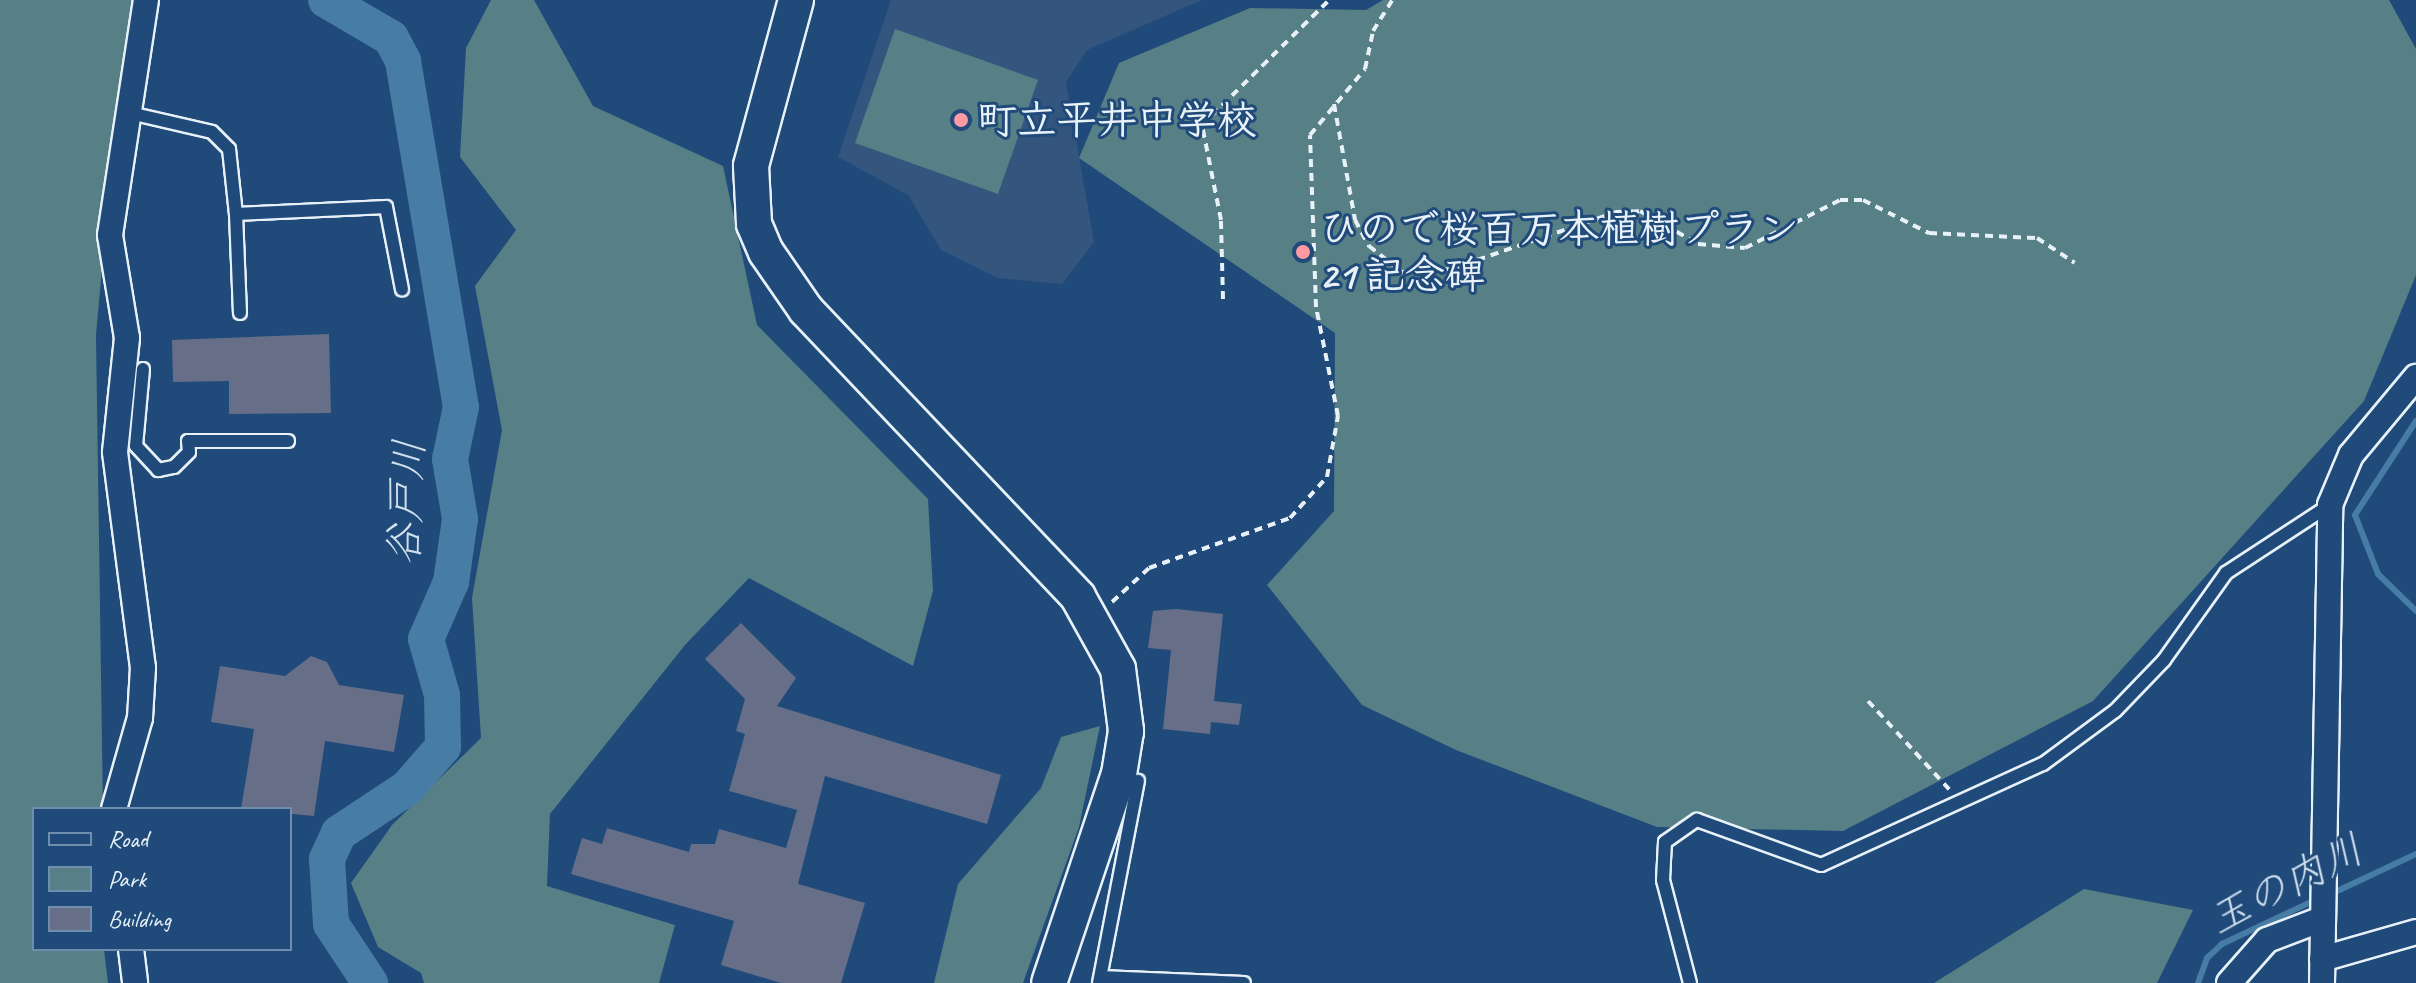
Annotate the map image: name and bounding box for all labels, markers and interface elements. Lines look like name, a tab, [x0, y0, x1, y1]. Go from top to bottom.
place label: 町立平井中学校	[977, 96, 1257, 144]
marker: 町立平井中学校	[952, 111, 970, 129]
place label: ひので桜百万本植樹プラン 21 記念碑	[1319, 205, 1799, 299]
marker: ひので桜百万本植樹プラン 21 記念碑	[1294, 243, 1312, 261]
water label: 谷戸川	[379, 438, 435, 566]
legend	[32, 807, 292, 951]
text: Road	[108, 824, 148, 854]
water label: 玉の内川	[2200, 824, 2372, 946]
text: Park	[108, 864, 146, 894]
text: Building	[108, 904, 171, 934]

